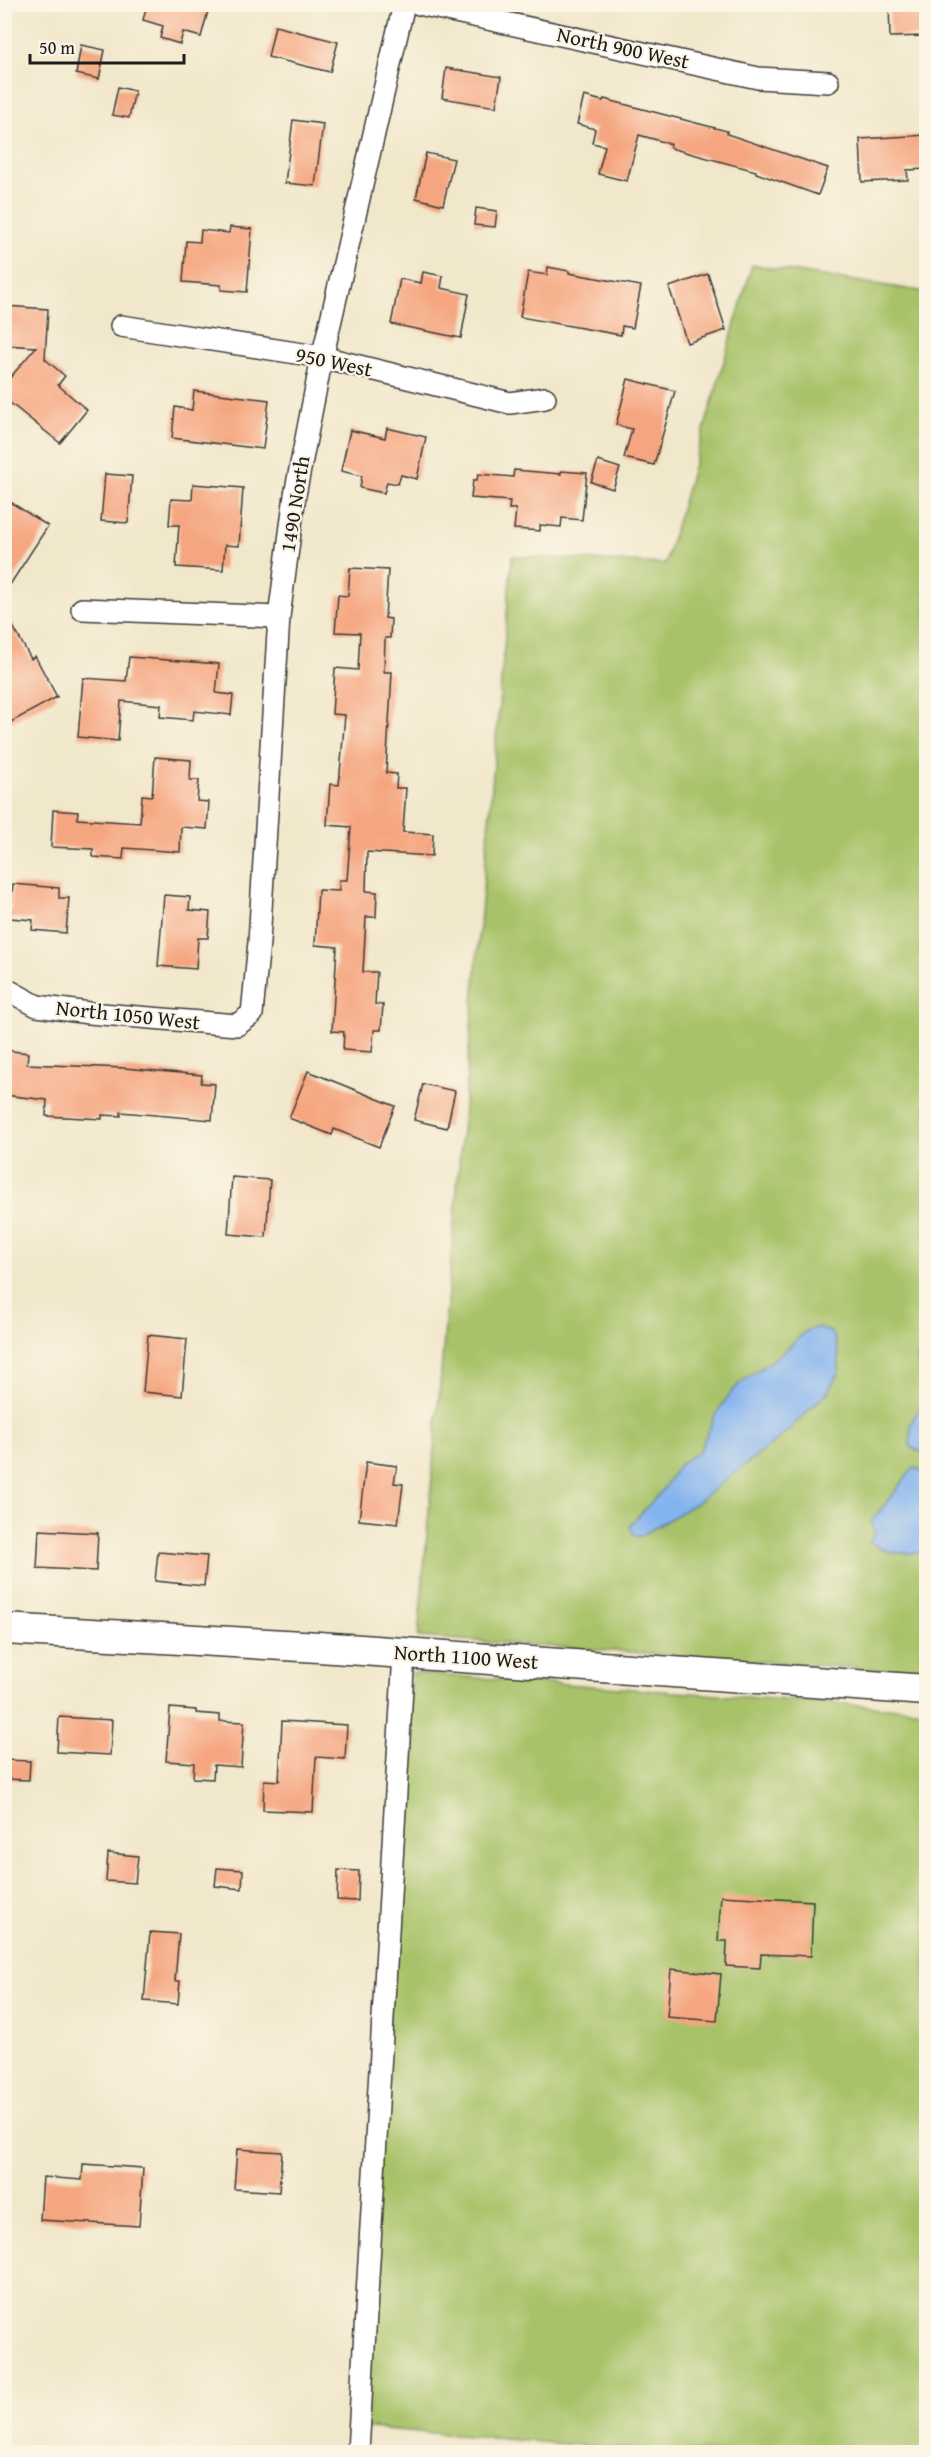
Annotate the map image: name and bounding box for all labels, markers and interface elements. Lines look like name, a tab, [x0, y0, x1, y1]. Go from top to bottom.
street label: North 900 West	[554, 18, 693, 77]
scale bar	[30, 27, 184, 65]
text: 50 m	[39, 34, 75, 61]
street label: 950 West	[293, 338, 376, 385]
street label: 1490 North	[272, 453, 317, 554]
street label: North 1050 West	[55, 992, 202, 1038]
street label: North 1100 West	[393, 1636, 540, 1677]

